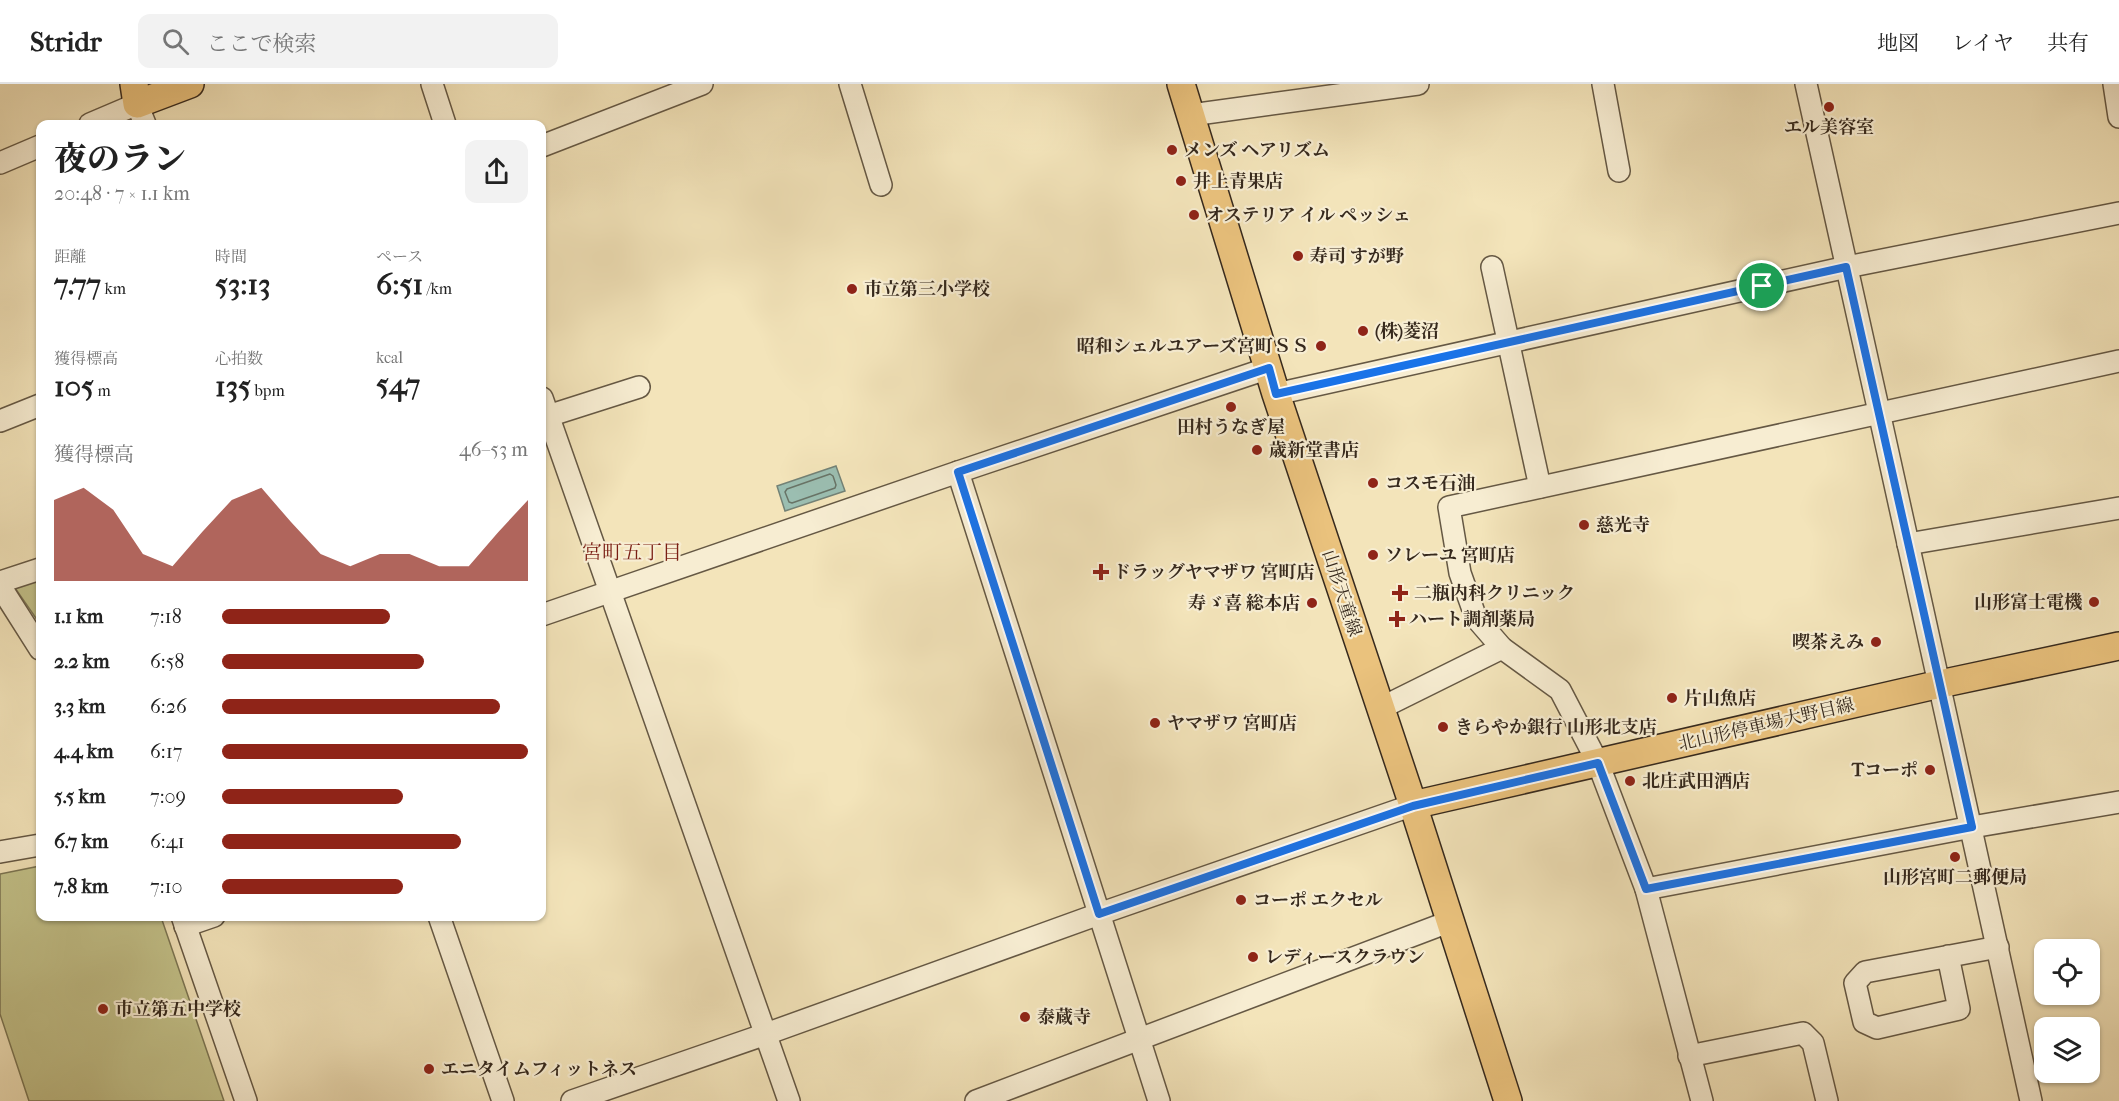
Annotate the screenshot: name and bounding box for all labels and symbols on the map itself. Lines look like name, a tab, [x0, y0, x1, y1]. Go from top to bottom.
marker: エル美容室	[1822, 100, 1836, 114]
place label: エル美容室	[1784, 117, 1874, 138]
place label: メンズ ヘアリズム	[1184, 140, 1330, 161]
marker: メンズ ヘアリズム	[1165, 143, 1179, 157]
place label: 井上青果店	[1193, 171, 1283, 192]
marker: 井上青果店	[1174, 174, 1188, 188]
place label: オステリア イル ペッシェ	[1206, 205, 1411, 226]
marker: オステリア イル ペッシェ	[1187, 208, 1201, 222]
place label: 寿司 すが野	[1310, 246, 1405, 267]
marker: 寿司 すが野	[1291, 249, 1305, 263]
pin	[1736, 260, 1787, 311]
place label: 市立第三小学校	[864, 279, 990, 300]
marker: 市立第三小学校	[845, 282, 859, 296]
place label: (株)菱沼	[1375, 321, 1439, 342]
marker: (株)菱沼	[1356, 324, 1370, 338]
place label: 昭和シェルユアーズ宮町ＳＳ	[1077, 336, 1309, 357]
marker: 昭和シェルユアーズ宮町ＳＳ	[1314, 339, 1328, 353]
marker: 田村うなぎ屋	[1224, 400, 1238, 414]
place label: 田村うなぎ屋	[1177, 417, 1285, 438]
place label: 歳新堂書店	[1269, 440, 1359, 461]
marker: 歳新堂書店	[1250, 443, 1264, 457]
place label: コスモ石油	[1385, 473, 1475, 494]
marker: コスモ石油	[1366, 476, 1380, 490]
place label: 慈光寺	[1596, 515, 1650, 536]
marker: 慈光寺	[1577, 518, 1591, 532]
district label: 宮町五丁目	[582, 541, 682, 564]
place label: ソレーユ 宮町店	[1385, 545, 1515, 566]
street label: 山形天童線	[1318, 547, 1365, 639]
marker: ソレーユ 宮町店	[1366, 548, 1380, 562]
place label: ドラッグヤマザワ 宮町店	[1113, 562, 1315, 583]
marker: ドラッグヤマザワ 宮町店	[1094, 565, 1108, 579]
place label: 二瓶内科クリニック	[1414, 583, 1575, 604]
marker: 二瓶内科クリニック	[1391, 584, 1409, 602]
place label: 山形富士電機	[1974, 592, 2082, 613]
place label: 寿ゞ喜 総本店	[1188, 593, 1300, 614]
marker: 山形富士電機	[2087, 595, 2101, 609]
marker: 寿ゞ喜 総本店	[1305, 596, 1319, 610]
place label: ハート調剤薬局	[1409, 609, 1535, 630]
marker: ハート調剤薬局	[1390, 612, 1404, 626]
place label: 喫茶えみ	[1792, 632, 1864, 653]
marker: 喫茶えみ	[1869, 635, 1883, 649]
place label: 片山魚店	[1684, 688, 1756, 709]
marker: 片山魚店	[1665, 691, 1679, 705]
street label: 北山形停車場大野目線	[1676, 694, 1856, 755]
place label: ヤマザワ 宮町店	[1167, 713, 1297, 734]
marker: ヤマザワ 宮町店	[1148, 716, 1162, 730]
place label: きらやか銀行 山形北支店	[1455, 717, 1657, 738]
marker: きらやか銀行 山形北支店	[1436, 720, 1450, 734]
place label: Tコーポ	[1851, 760, 1918, 781]
marker: Tコーポ	[1923, 763, 1937, 777]
place label: 北庄武田酒店	[1642, 771, 1750, 792]
marker: 北庄武田酒店	[1623, 774, 1637, 788]
marker: 山形宮町二郵便局	[1948, 850, 1962, 864]
place label: 山形宮町二郵便局	[1883, 867, 2027, 888]
place label: コーポ エクセル	[1253, 890, 1383, 911]
marker: コーポ エクセル	[1234, 893, 1248, 907]
place label: レディースクラウン	[1265, 947, 1425, 968]
marker: レディースクラウン	[1246, 950, 1260, 964]
place label: 市立第五中学校	[115, 999, 241, 1020]
marker: 市立第五中学校	[96, 1002, 110, 1016]
place label: 泰蔵寺	[1037, 1007, 1091, 1028]
marker: 泰蔵寺	[1018, 1010, 1032, 1024]
place label: エニタイムフィットネス	[441, 1059, 637, 1080]
marker: エニタイムフィットネス	[422, 1062, 436, 1076]

